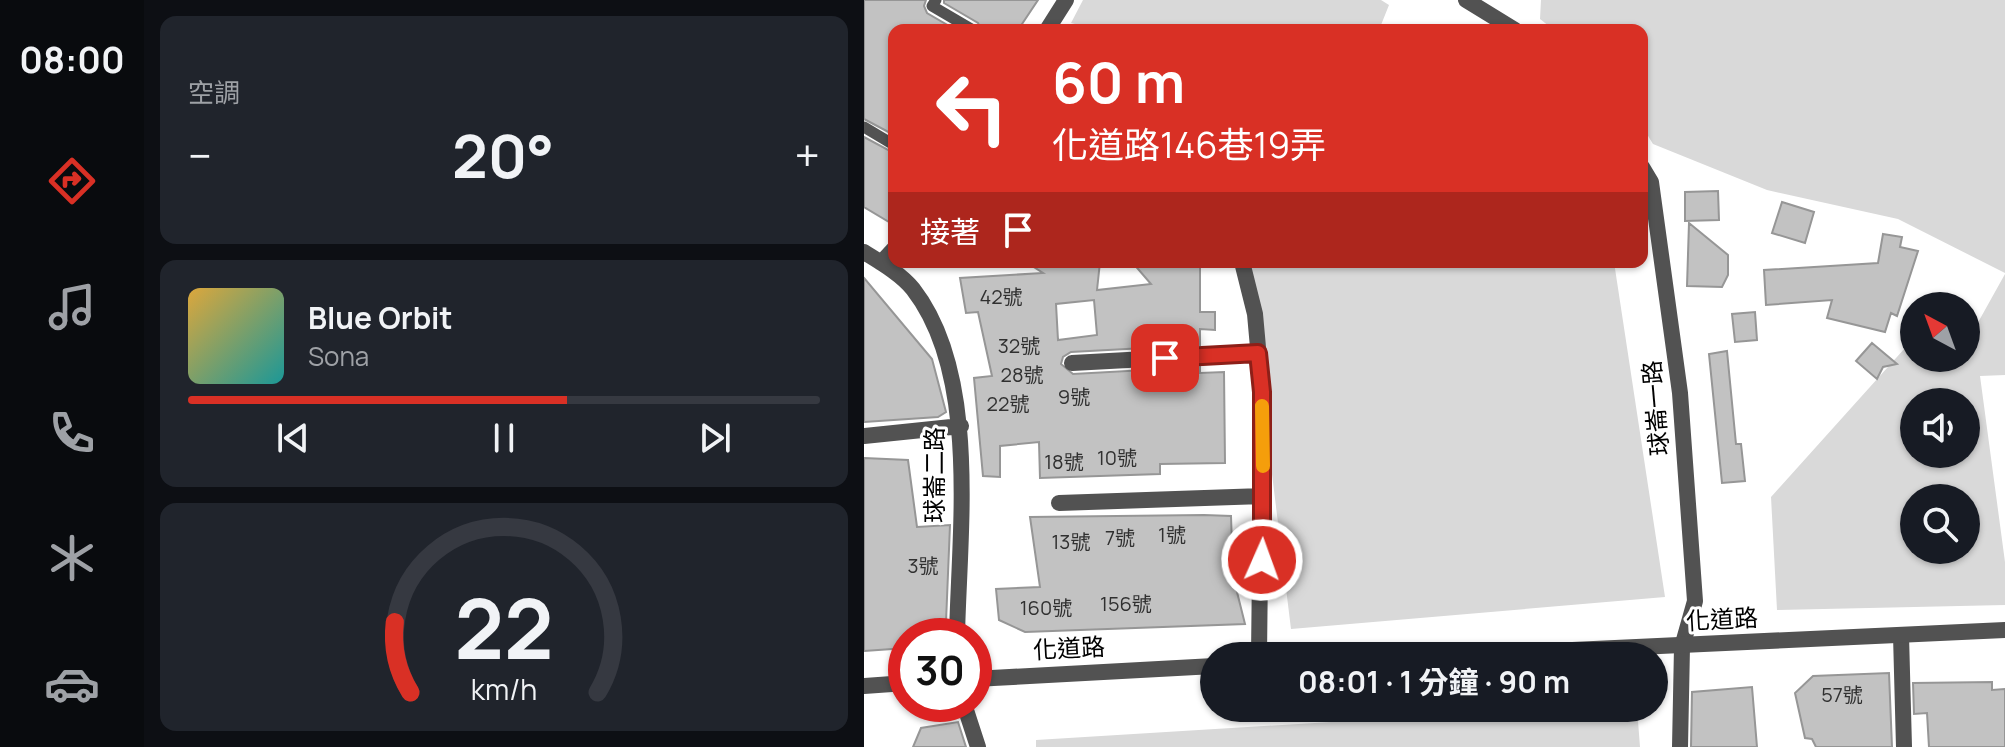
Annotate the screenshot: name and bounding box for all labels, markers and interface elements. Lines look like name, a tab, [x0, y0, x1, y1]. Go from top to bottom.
text: 08:00	[19, 35, 125, 84]
text: 60 m	[1052, 43, 1185, 120]
icon: left	[920, 56, 1024, 160]
text: 空調	[188, 74, 240, 110]
text: 20°	[452, 114, 554, 196]
text: 化道路146巷19弄	[1052, 120, 1326, 169]
text: −	[188, 125, 212, 185]
text: +	[795, 125, 820, 185]
icon: directions	[44, 153, 100, 209]
icon: arrive	[996, 208, 1040, 252]
text: 接著	[920, 211, 980, 252]
icon: music	[44, 279, 100, 335]
house number: 42號	[979, 283, 1023, 310]
north arrow	[1900, 292, 1980, 372]
map controls	[1900, 292, 1980, 564]
text: Blue Orbit	[308, 297, 453, 338]
pin	[1131, 324, 1199, 392]
house number: 32號	[998, 332, 1040, 359]
icon: arrive	[1143, 336, 1187, 380]
text: Sona	[308, 338, 369, 374]
street label: 球崙一路	[1634, 359, 1675, 457]
house number: 28號	[1000, 361, 1044, 388]
house number: 9號	[1058, 383, 1090, 410]
button: sound	[1900, 388, 1980, 468]
house number: 22號	[987, 390, 1029, 417]
icon: phone	[44, 405, 100, 461]
icon: previous	[271, 416, 315, 460]
icon: pause	[482, 416, 526, 460]
icon: next	[693, 416, 737, 460]
street label: 球崙二路	[917, 427, 950, 523]
house number: 10號	[1097, 444, 1137, 471]
house number: 18號	[1044, 448, 1084, 475]
button: search	[1900, 484, 1980, 564]
position arrow	[1220, 518, 1304, 602]
house number: 1號	[1158, 521, 1186, 548]
house number: 7號	[1105, 524, 1135, 551]
house number: 13號	[1052, 528, 1090, 555]
icon: climate	[44, 530, 100, 586]
house number: 3號	[907, 552, 939, 579]
text: 22	[454, 570, 554, 684]
house number: 156號	[1100, 590, 1152, 617]
house number: 160號	[1020, 594, 1072, 621]
street label: 化道路	[1685, 600, 1759, 637]
speed limit sign: 30	[888, 618, 992, 722]
street label: 化道路	[1032, 629, 1106, 666]
icon: car	[44, 656, 100, 712]
text: 08:01 · 1 分鐘 · 90 m	[1298, 661, 1570, 702]
text: km/h	[471, 670, 537, 709]
house number: 57號	[1821, 681, 1863, 708]

